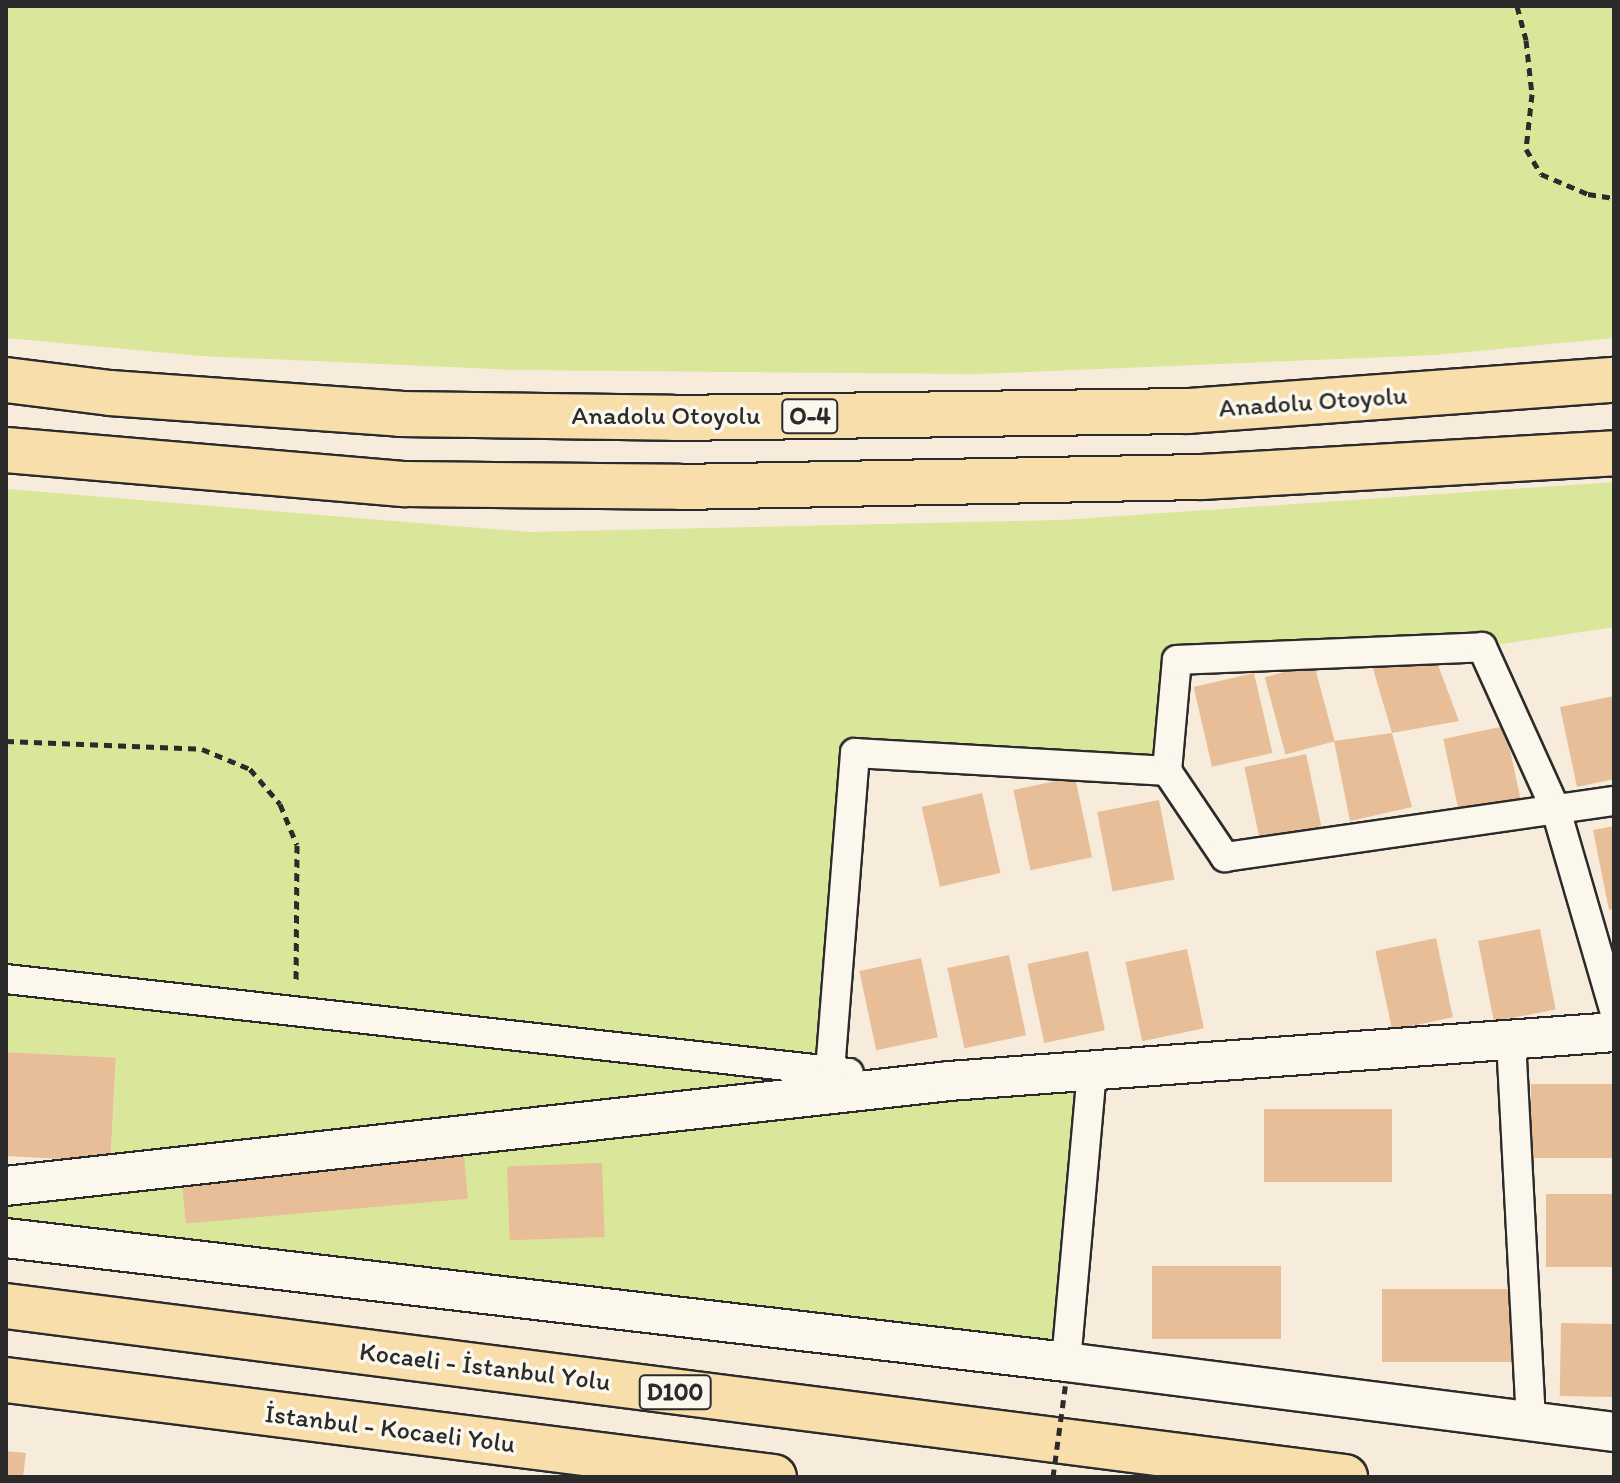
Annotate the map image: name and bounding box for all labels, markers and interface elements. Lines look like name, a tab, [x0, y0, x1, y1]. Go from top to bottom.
street label: Anadolu Otoyolu	[1218, 380, 1408, 424]
road number: O-4	[780, 396, 840, 436]
street label: Anadolu Otoyolu	[572, 400, 760, 432]
street label: Kocaeli - İstanbul Yolu	[358, 1336, 612, 1398]
road number: D100	[637, 1372, 713, 1412]
street label: İstanbul - Kocaeli Yolu	[263, 1398, 517, 1460]

